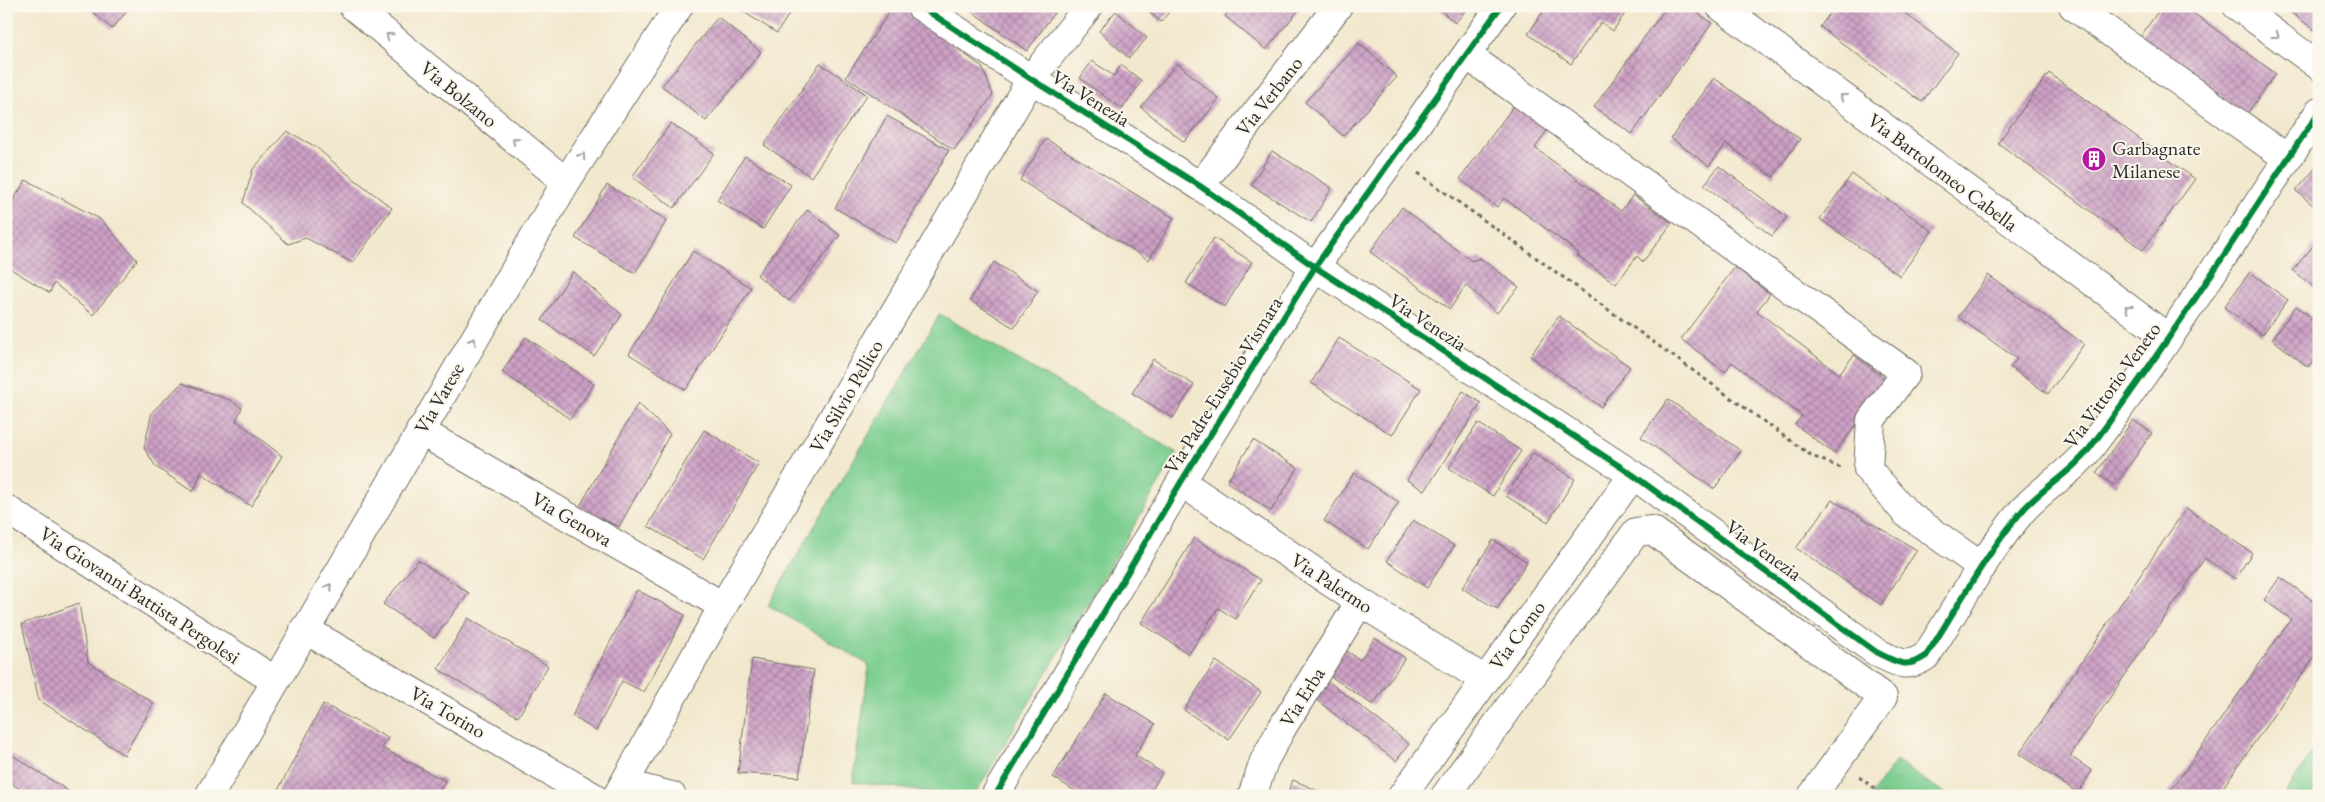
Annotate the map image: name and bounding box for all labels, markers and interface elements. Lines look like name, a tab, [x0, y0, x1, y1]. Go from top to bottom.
one-way arrow	[2270, 29, 2280, 38]
one-way arrow	[386, 33, 395, 42]
street label: Via Verbano	[1230, 51, 1308, 141]
street label: Via Bolzano	[415, 55, 503, 133]
street label: Via Venezia	[1047, 64, 1135, 132]
one-way arrow	[1839, 94, 1849, 103]
street label: Via Bartolomeo Cabella	[1863, 107, 2023, 237]
place label: Garbagnate Milanese	[2112, 135, 2201, 184]
one-way arrow	[511, 136, 520, 145]
building icon: Garbagnate Milanese	[2081, 146, 2107, 172]
one-way arrow	[576, 152, 586, 161]
street label: Via Venezia	[1384, 287, 1472, 357]
street label: Via Padre Eusebio Vismara	[1158, 291, 1288, 479]
one-way arrow	[2125, 306, 2134, 314]
street label: Via Vittorio Veneto	[2058, 317, 2167, 453]
street label: Via Silvio Pellico	[803, 335, 889, 457]
one-way arrow	[466, 337, 476, 346]
street label: Via Varese	[408, 358, 470, 438]
street label: Via Genova	[527, 486, 617, 552]
street label: Via Venezia	[1721, 514, 1807, 586]
street label: Via Giovanni Battista Pergolesi	[35, 520, 245, 670]
street label: Via Palermo	[1286, 547, 1378, 619]
one-way arrow	[322, 583, 332, 592]
street label: Via Como	[1483, 595, 1551, 675]
street label: Via Erba	[1274, 662, 1330, 732]
street label: Via Torino	[405, 680, 491, 744]

